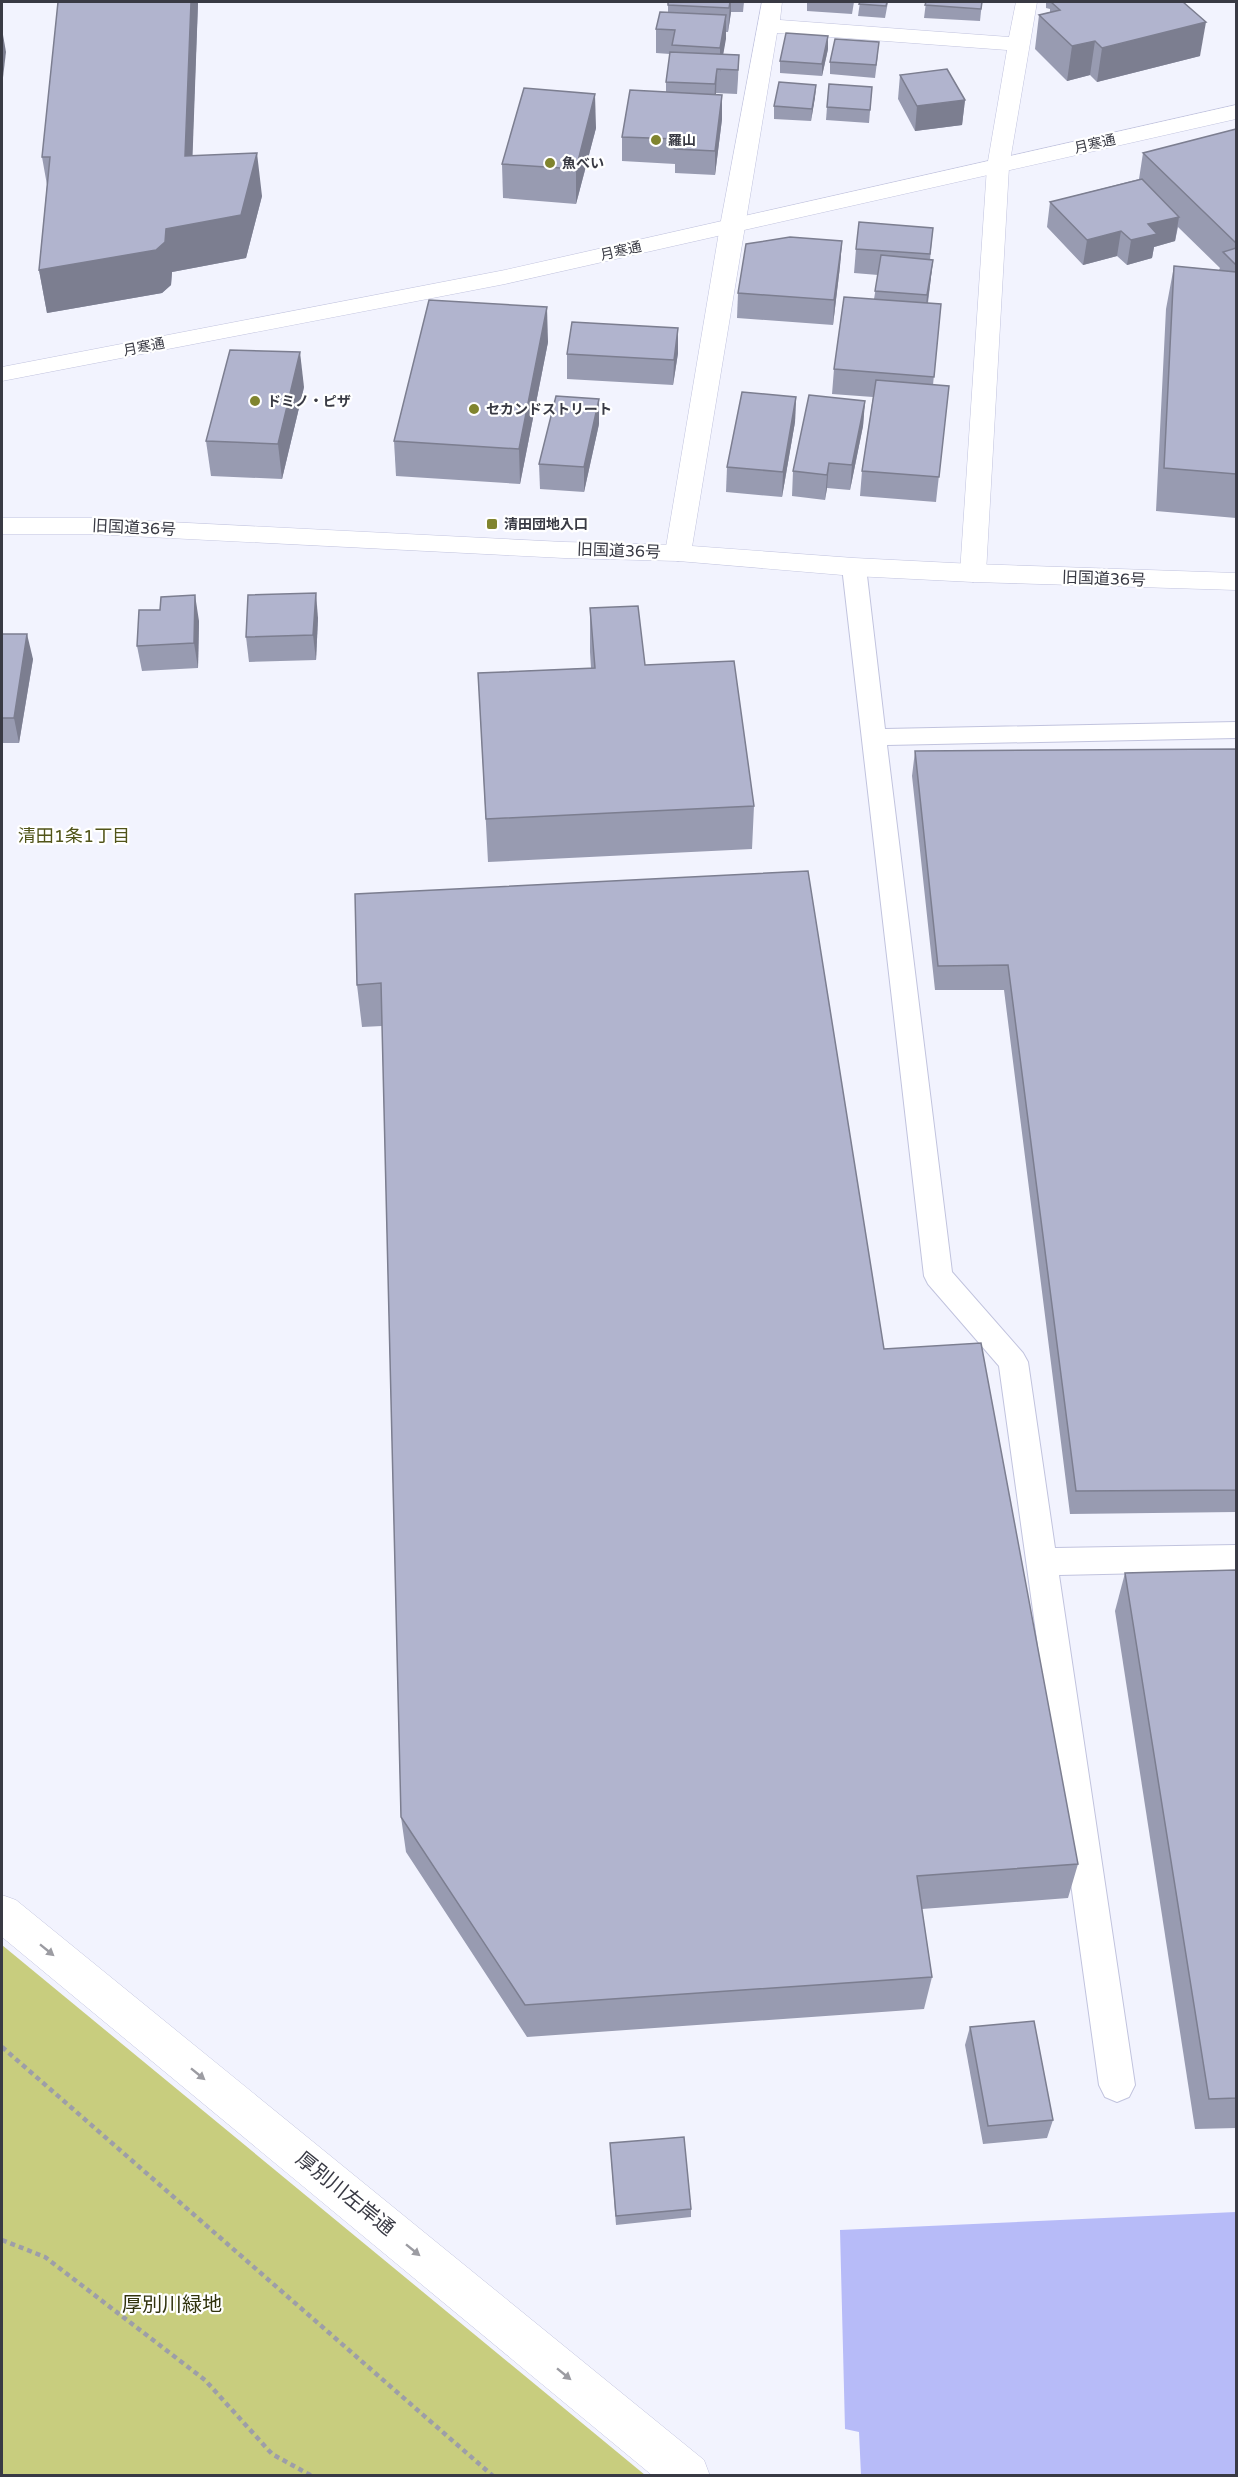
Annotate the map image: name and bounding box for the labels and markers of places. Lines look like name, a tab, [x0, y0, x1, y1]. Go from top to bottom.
place label: 羅山	[668, 132, 696, 149]
marker: 羅山	[649, 133, 663, 147]
place label: 魚べい	[562, 155, 604, 172]
marker: 魚べい	[543, 156, 557, 170]
place label: ドミノ・ピザ	[267, 393, 351, 410]
marker: ドミノ・ピザ	[248, 394, 262, 408]
place label: セカンドストリート	[486, 401, 612, 418]
marker: セカンドストリート	[467, 402, 481, 416]
place label: 清田団地入口	[504, 516, 588, 533]
marker: 清田団地入口	[485, 517, 499, 531]

